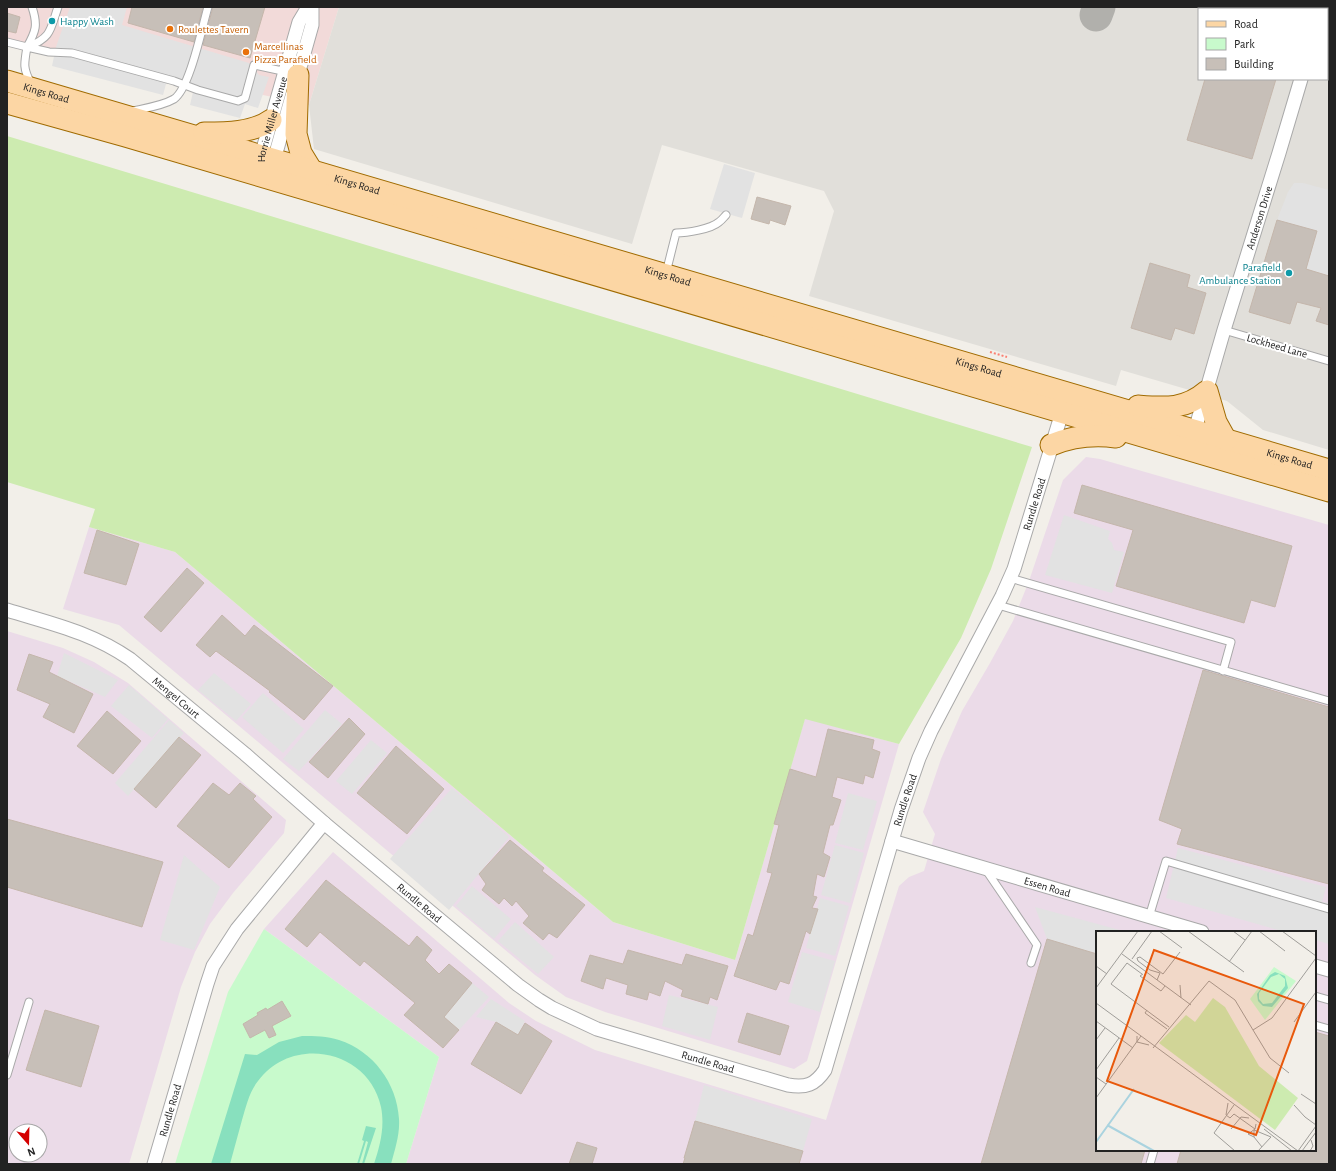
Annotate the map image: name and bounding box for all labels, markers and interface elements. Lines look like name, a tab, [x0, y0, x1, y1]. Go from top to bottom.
legend	[1198, 8, 1328, 80]
marker: Happy Wash	[47, 16, 57, 26]
place label: Happy Wash	[60, 16, 114, 27]
text: Road	[1234, 18, 1258, 30]
marker: Roulettes Tavern	[165, 24, 175, 34]
place label: Roulettes Tavern	[178, 24, 249, 35]
text: Park	[1234, 38, 1255, 50]
place label: Marcellinas Pizza Parafield	[254, 41, 317, 65]
marker: Marcellinas Pizza Parafield	[241, 47, 251, 57]
text: Building	[1234, 58, 1274, 70]
street label: Horrie Miller Avenue	[256, 75, 289, 162]
street label: Kings Road	[22, 81, 71, 105]
street label: Kings Road	[333, 172, 382, 196]
street label: Anderson Drive	[1244, 185, 1274, 251]
place label: Parafield Ambulance Station	[1199, 262, 1281, 286]
street label: Kings Road	[644, 264, 693, 288]
marker: Parafield Ambulance Station	[1284, 268, 1294, 278]
street label: Lockheed Lane	[1245, 332, 1309, 360]
street label: Kings Road	[954, 355, 1003, 379]
street label: Kings Road	[1265, 446, 1314, 470]
street label: Rundle Road	[1021, 476, 1047, 532]
street label: Mengel Court	[150, 675, 202, 720]
street label: Rundle Road	[891, 772, 919, 827]
street label: Essen Road	[1023, 875, 1072, 899]
street label: Rundle Road	[395, 881, 444, 924]
inset map	[1096, 931, 1316, 1151]
street label: Rundle Road	[680, 1049, 736, 1075]
street label: Rundle Road	[157, 1082, 183, 1138]
north arrow	[8, 1123, 48, 1163]
text: N	[26, 1145, 37, 1158]

